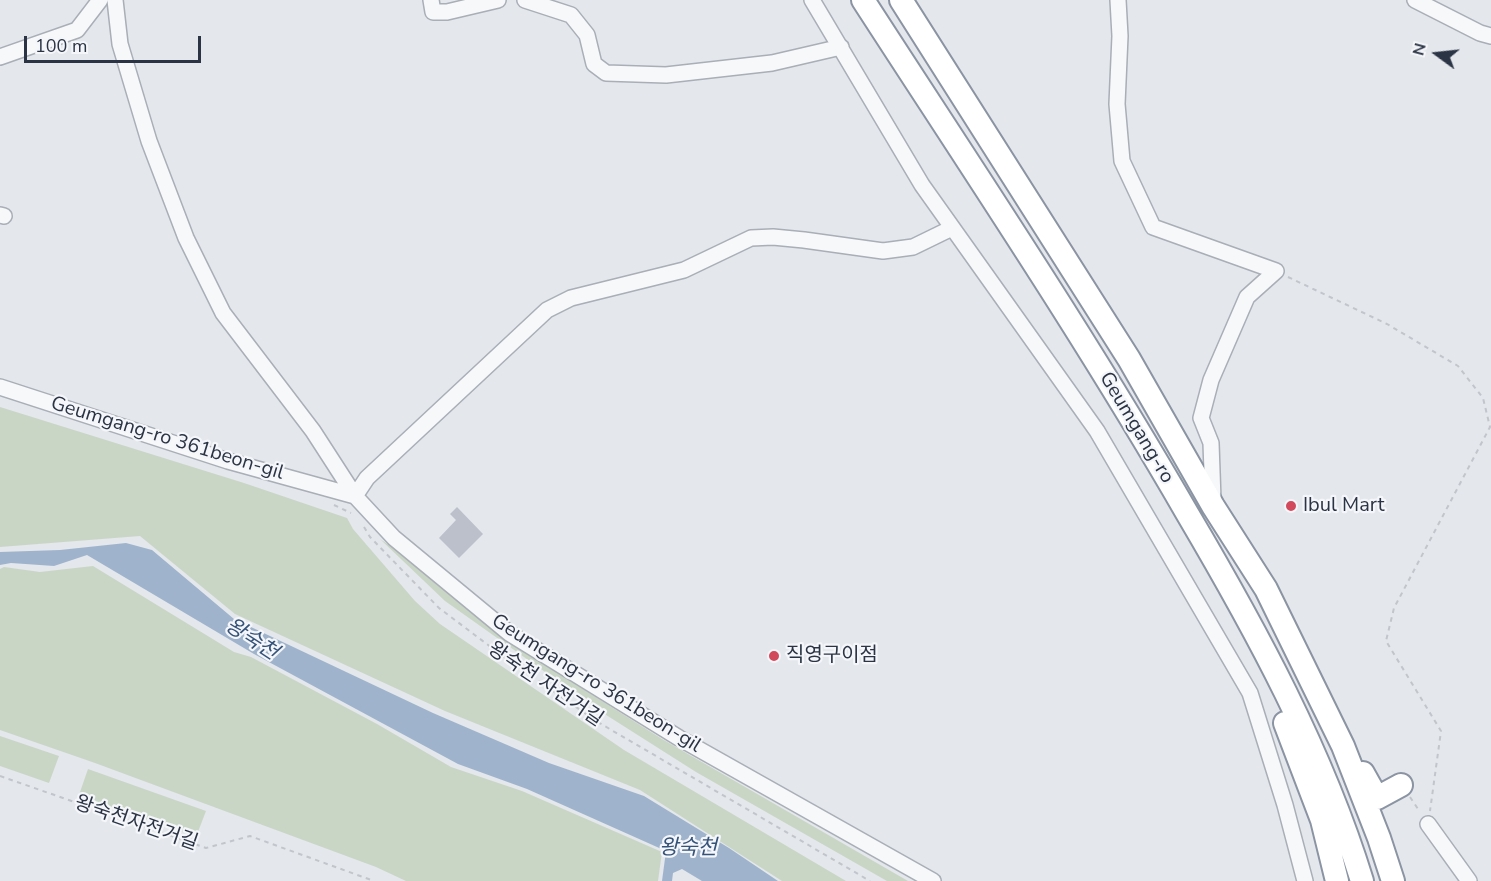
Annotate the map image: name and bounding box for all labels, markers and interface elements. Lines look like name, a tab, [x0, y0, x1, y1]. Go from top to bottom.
scale bar	[27, 24, 204, 62]
north arrow	[1407, 24, 1467, 84]
text: 100 m	[35, 34, 87, 58]
text: N	[1407, 41, 1432, 58]
street label: Geumgang-ro	[1093, 368, 1179, 488]
street label: Geumgang-ro 361beon-gil	[48, 392, 286, 486]
place label: Ibul Mart	[1303, 494, 1384, 518]
marker: Ibul Mart	[1284, 499, 1298, 513]
street label: Geumgang-ro 361beon-gil	[487, 610, 705, 758]
water label: 왕숙천	[220, 614, 282, 666]
street label: 왕숙천 자전거길	[483, 638, 607, 732]
place label: 직영구이점	[786, 644, 878, 668]
marker: 직영구이점	[767, 649, 781, 663]
street label: 왕숙천자전거길	[71, 792, 201, 856]
water label: 왕숙천	[659, 836, 717, 862]

